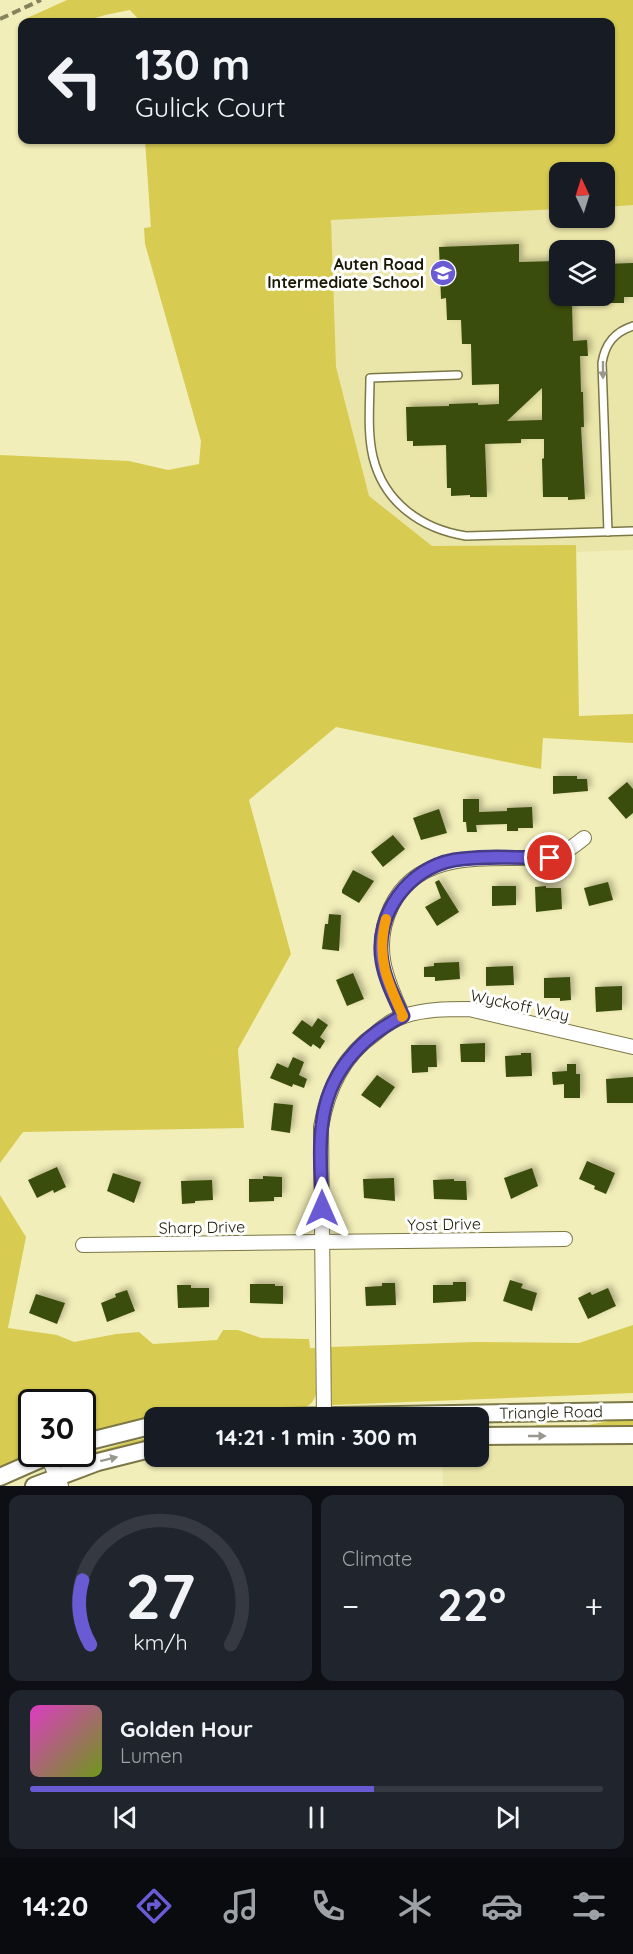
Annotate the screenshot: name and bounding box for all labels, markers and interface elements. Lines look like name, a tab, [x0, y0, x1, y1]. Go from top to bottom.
text: 130 m	[135, 38, 250, 91]
icon: left	[36, 42, 114, 120]
text: Gulick Court	[135, 90, 286, 124]
north arrow	[549, 162, 615, 228]
map controls	[549, 162, 615, 306]
button: layers	[549, 240, 615, 306]
place label: Auten Road Intermediate School	[267, 254, 424, 292]
school or university icon: Auten Road Intermediate School	[428, 258, 458, 288]
one-way arrow	[598, 360, 608, 379]
pin	[524, 832, 575, 883]
icon: arrive	[533, 841, 566, 874]
street label: Wyckoff Way	[469, 985, 571, 1025]
position arrow	[290, 1176, 354, 1240]
street label: Yost Drive	[407, 1213, 481, 1235]
street label: Sharp Drive	[159, 1216, 245, 1238]
speed limit sign: 30	[18, 1389, 96, 1467]
street label: Triangle Road	[499, 1401, 603, 1423]
text: 14:21 · 1 min · 300 m	[216, 1423, 417, 1451]
one-way arrow	[527, 1431, 546, 1440]
one-way arrow	[99, 1453, 118, 1463]
text: Climate	[342, 1546, 412, 1571]
text: 27	[126, 1557, 195, 1635]
text: 22°	[437, 1576, 506, 1632]
text: −	[342, 1585, 359, 1626]
text: +	[584, 1585, 603, 1626]
text: km/h	[133, 1629, 188, 1655]
text: Golden Hour	[120, 1715, 253, 1743]
text: Lumen	[120, 1743, 183, 1768]
icon: previous	[109, 1801, 142, 1834]
icon: pause	[300, 1801, 333, 1834]
icon: next	[491, 1801, 524, 1834]
icon: directions	[133, 1885, 175, 1927]
icon: music	[220, 1885, 262, 1927]
icon: phone	[307, 1885, 349, 1927]
icon: climate	[394, 1885, 436, 1927]
icon: car	[481, 1885, 523, 1927]
icon: filters	[568, 1885, 610, 1927]
text: 14:20	[23, 1889, 88, 1923]

